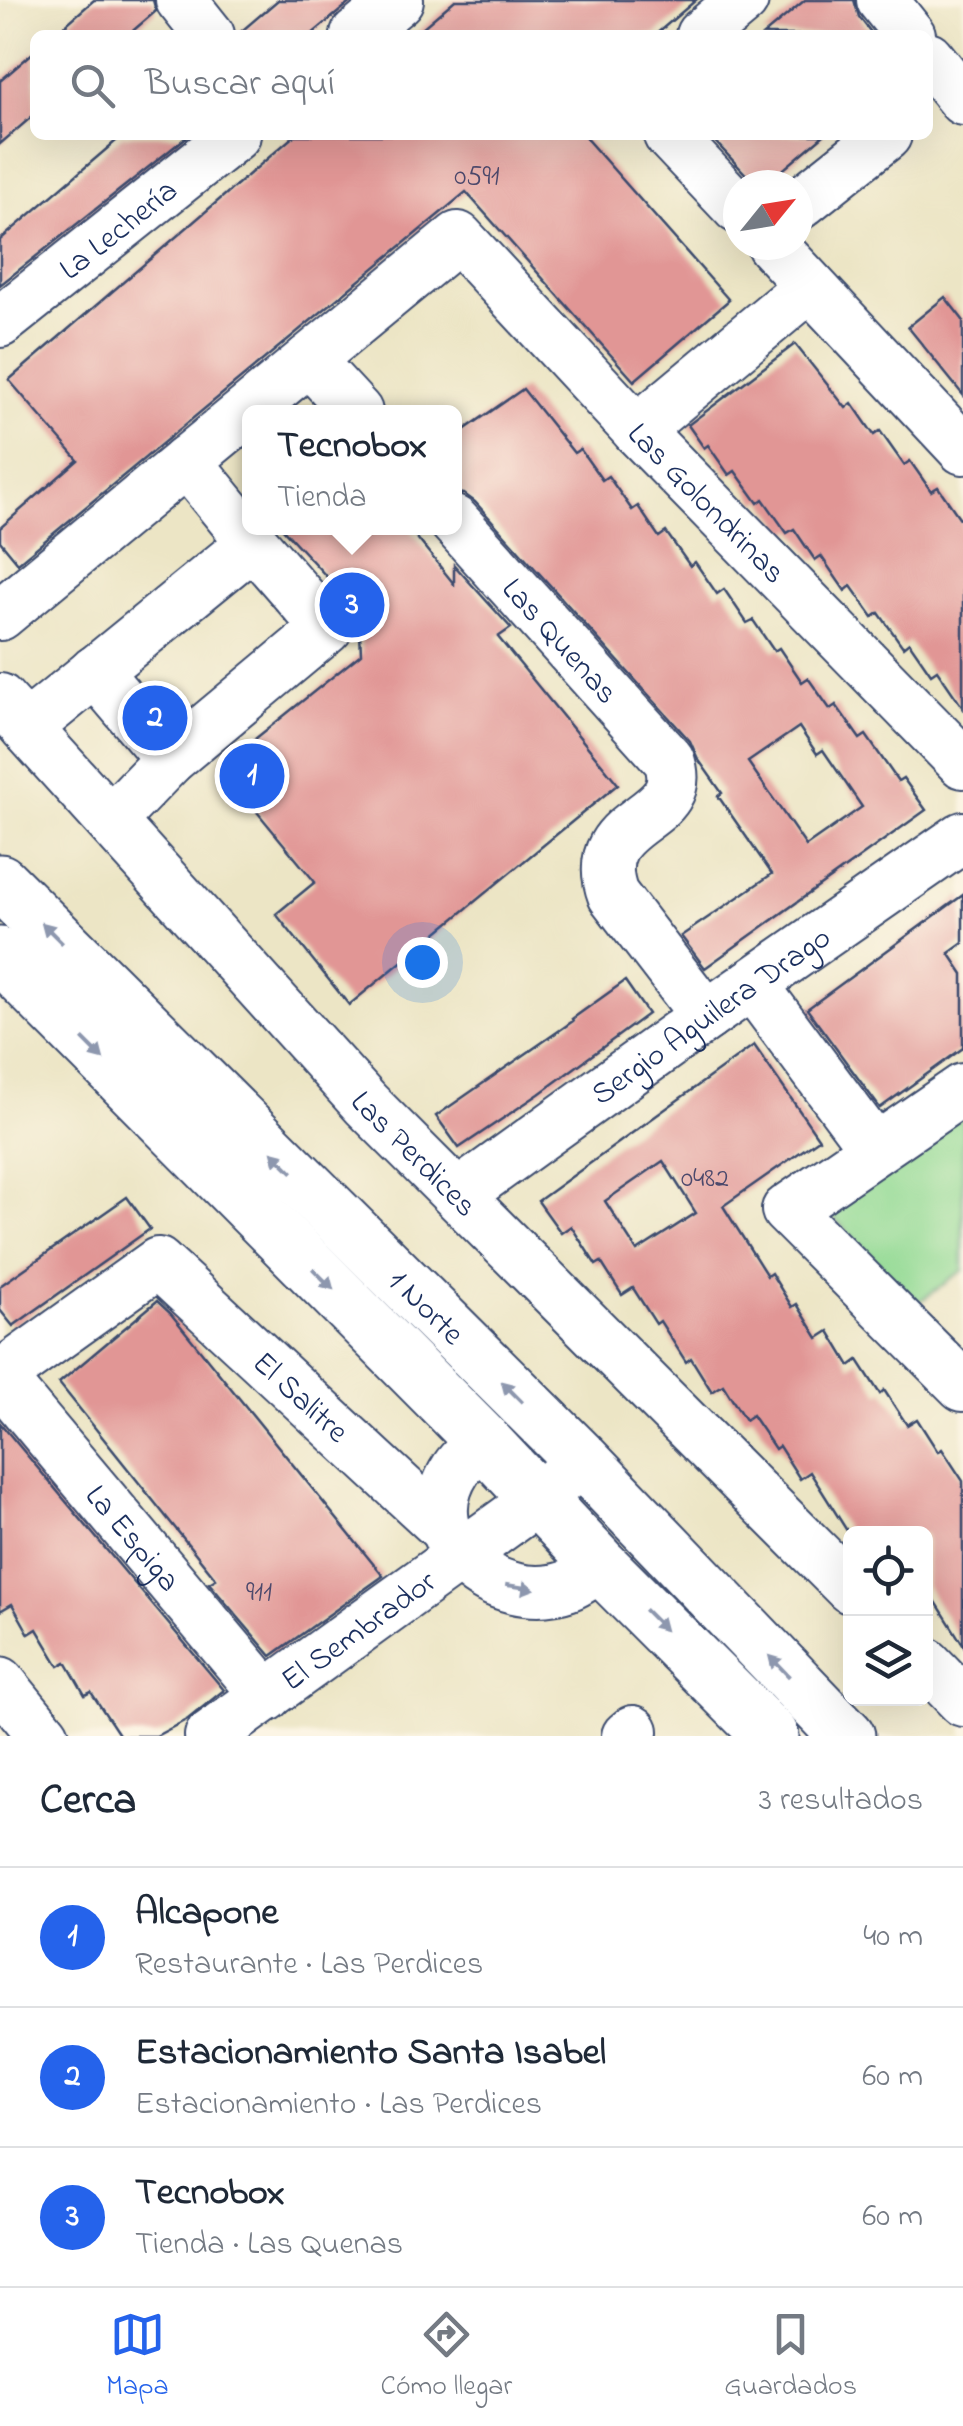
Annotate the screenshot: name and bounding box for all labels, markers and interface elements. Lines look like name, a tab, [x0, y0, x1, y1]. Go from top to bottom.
search box	[30, 30, 933, 140]
text: Buscar aquí	[145, 57, 335, 113]
icon: search	[65, 58, 120, 113]
house number: 0591	[454, 157, 500, 198]
street label: La Lechería	[50, 169, 189, 293]
north arrow	[723, 170, 813, 260]
popup	[242, 405, 462, 535]
street label: Las Golondrinas	[615, 413, 795, 596]
text: Tecnobox	[277, 419, 427, 475]
text: Tienda	[277, 475, 367, 522]
pin: 3	[320, 568, 384, 642]
street label: Las Quenas	[489, 569, 628, 716]
pin: 2	[122, 680, 188, 756]
pin: 1	[220, 738, 284, 814]
street label: Sergio Aguilera Drago	[582, 916, 842, 1119]
one-way arrow	[40, 922, 64, 945]
your location	[397, 937, 448, 988]
one-way arrow	[81, 1036, 105, 1060]
street label: Las Perdices	[338, 1081, 487, 1230]
one-way arrow	[271, 1151, 294, 1175]
house number: 0482	[681, 1159, 729, 1200]
street label: 1 Norte	[376, 1260, 474, 1358]
one-way arrow	[310, 1267, 334, 1291]
street label: El Salitre	[240, 1342, 358, 1456]
one-way arrow	[501, 1380, 525, 1404]
street label: La Espiga	[72, 1476, 190, 1604]
map controls	[843, 1526, 933, 1706]
button: locate	[843, 1526, 933, 1616]
street label: El Sembrador	[272, 1560, 447, 1704]
house number: 911	[246, 1573, 272, 1614]
one-way arrow	[505, 1580, 536, 1595]
one-way arrow	[642, 1607, 666, 1631]
button: layers	[843, 1616, 933, 1706]
one-way arrow	[768, 1654, 791, 1678]
text: Cerca	[40, 1771, 136, 1832]
text: 3 resultados	[759, 1778, 923, 1825]
text: Alcapone	[135, 1886, 278, 1942]
text: 1	[67, 1914, 78, 1961]
text: 40 m	[863, 1914, 923, 1961]
text: Restaurante · Las Perdices	[135, 1942, 483, 1989]
text: Estacionamiento Santa Isabel	[135, 2026, 606, 2082]
text: 2	[65, 2054, 80, 2101]
text: 60 m	[862, 2054, 923, 2101]
text: Estacionamiento · Las Perdices	[135, 2082, 542, 2129]
text: Tecnobox	[135, 2166, 285, 2222]
text: 3	[66, 2194, 79, 2241]
text: 60 m	[862, 2194, 923, 2241]
text: Tienda · Las Quenas	[135, 2222, 403, 2269]
tab: Mapa	[106, 2307, 169, 2408]
tab: Cómo llegar	[381, 2307, 512, 2408]
tab: Guardados	[724, 2307, 857, 2408]

